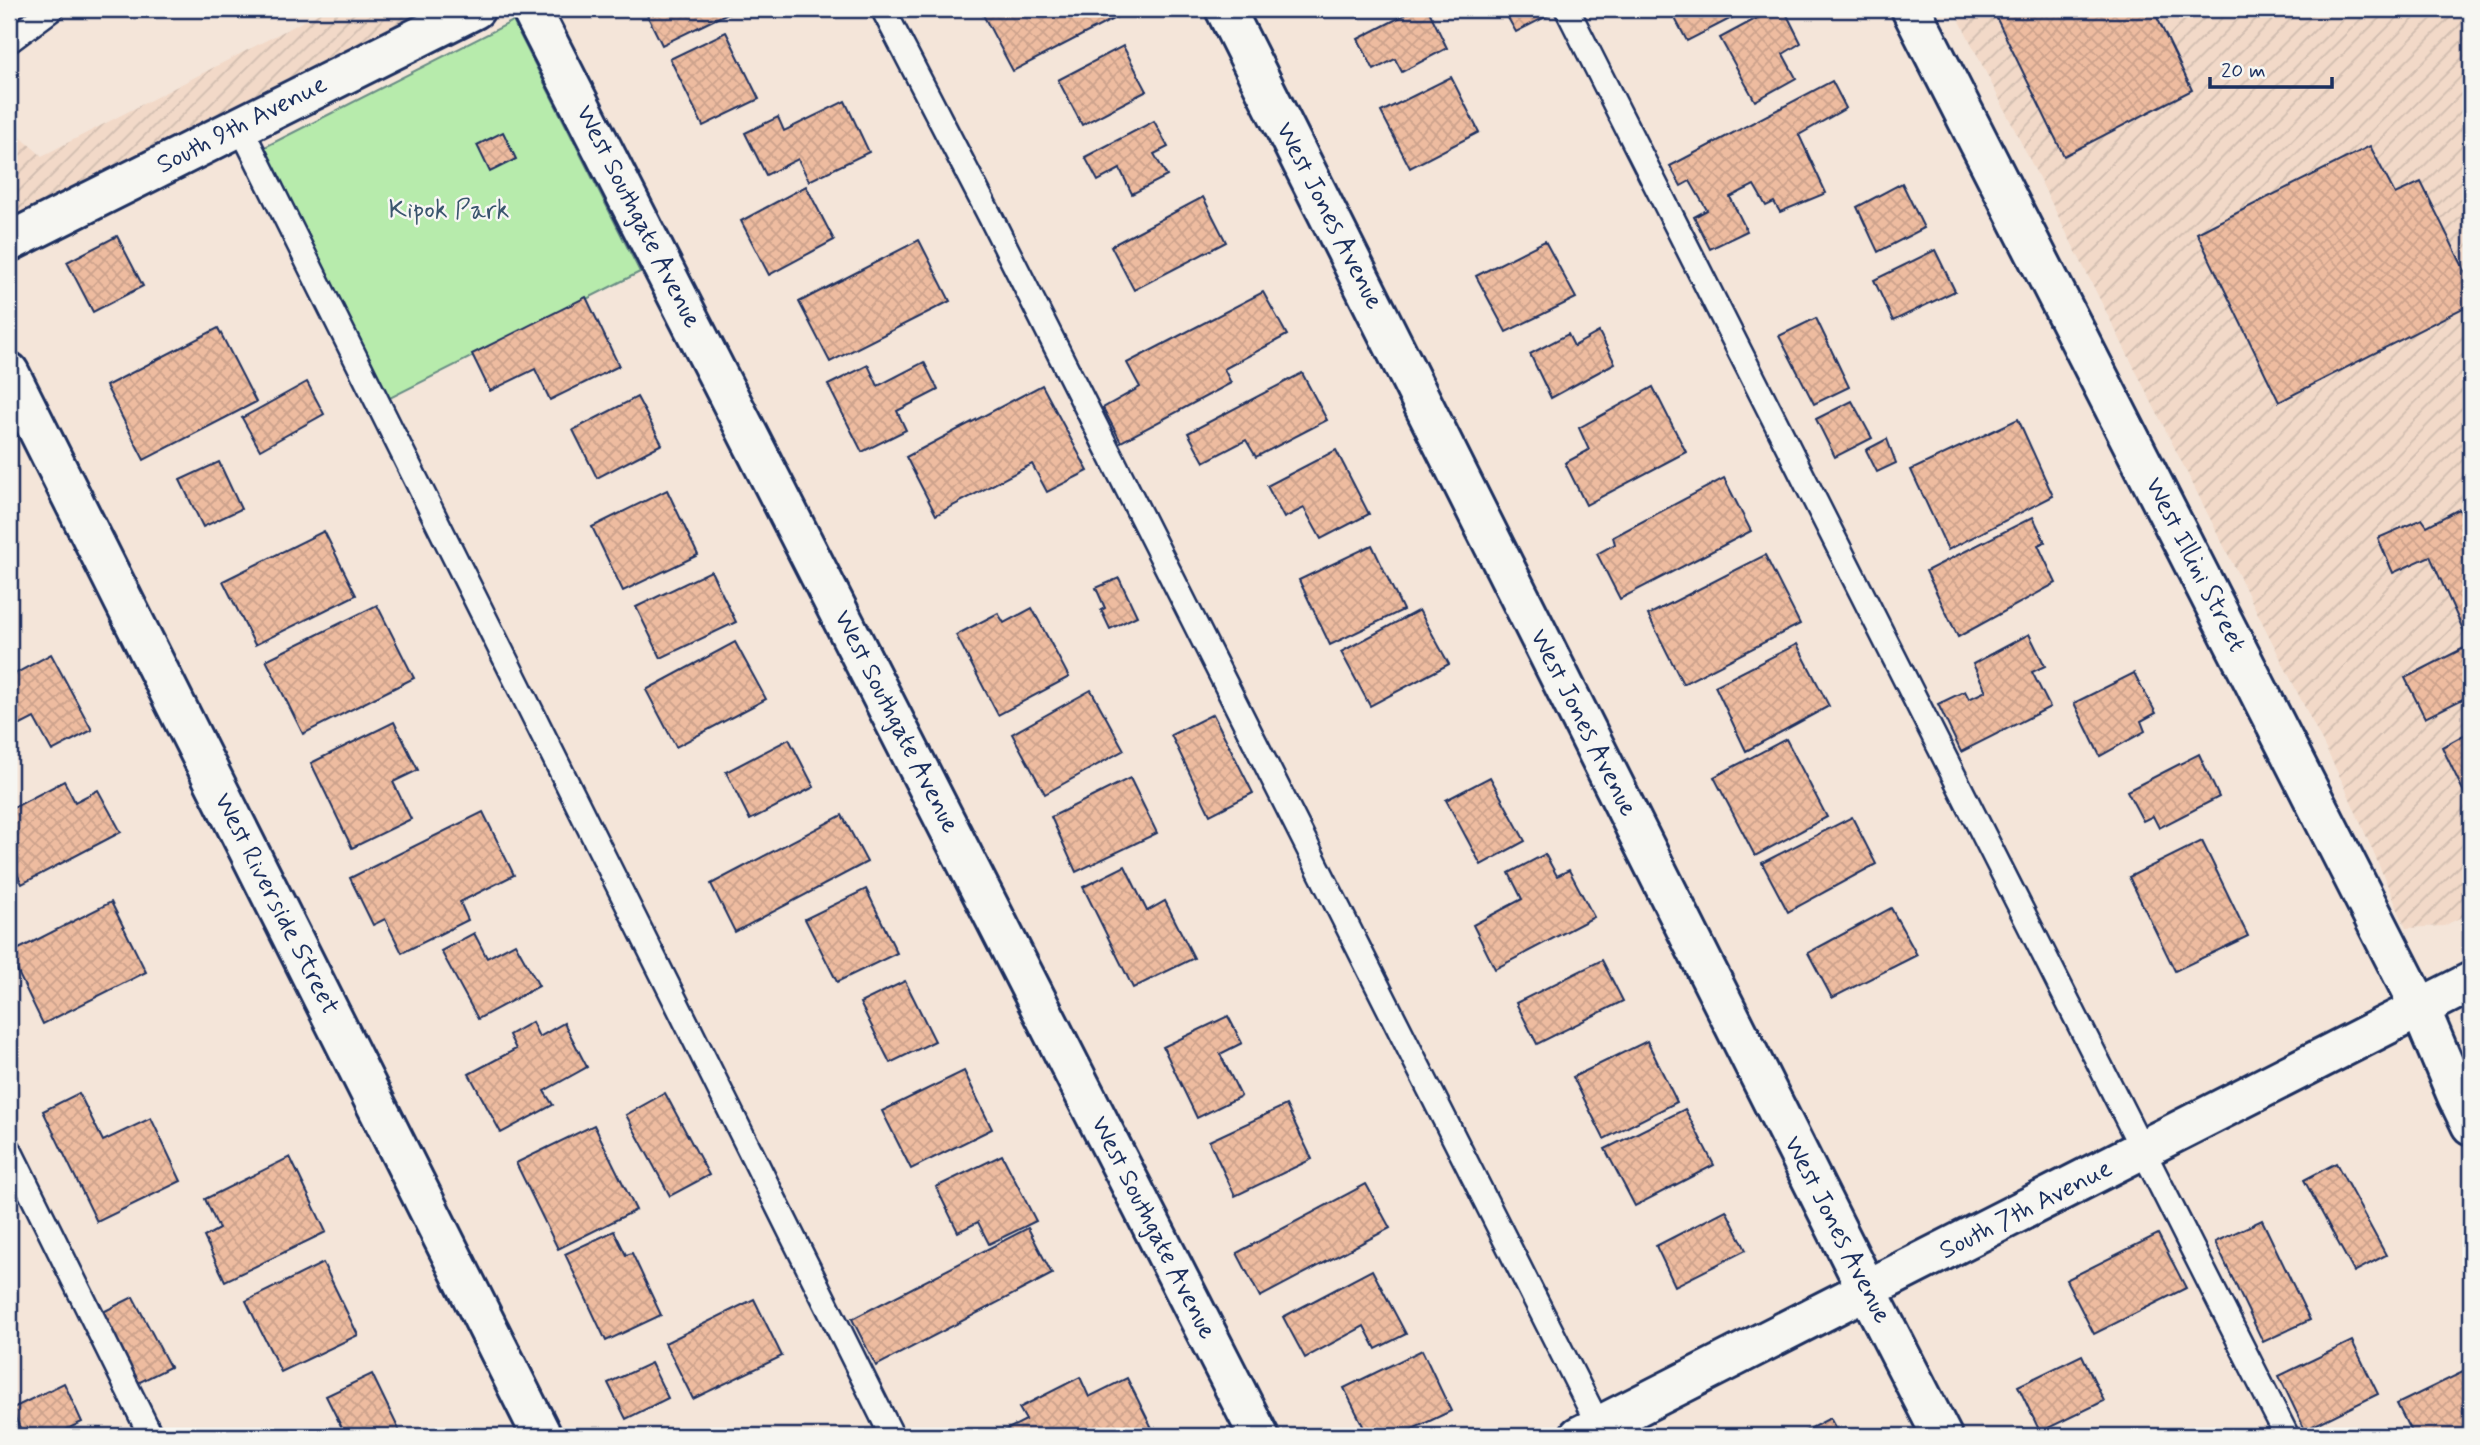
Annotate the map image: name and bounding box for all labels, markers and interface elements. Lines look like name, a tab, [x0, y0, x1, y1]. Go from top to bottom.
scale bar	[2210, 46, 2333, 90]
text: 20 m	[2221, 57, 2266, 85]
street label: South 9th Avenue	[151, 67, 333, 183]
street label: West Southgate Avenue	[567, 100, 709, 334]
street label: West Jones Avenue	[1267, 117, 1391, 315]
park label: Kipok Park	[389, 194, 510, 228]
street label: West Illini Street	[2136, 472, 2254, 658]
street label: West Southgate Avenue	[825, 605, 967, 839]
street label: West Jones Avenue	[1521, 624, 1645, 822]
street label: West Riverside Street	[205, 787, 347, 1021]
street label: West Southgate Avenue	[1082, 1111, 1224, 1345]
street label: West Jones Avenue	[1775, 1131, 1899, 1329]
street label: South 7th Avenue	[1934, 1152, 2118, 1268]

